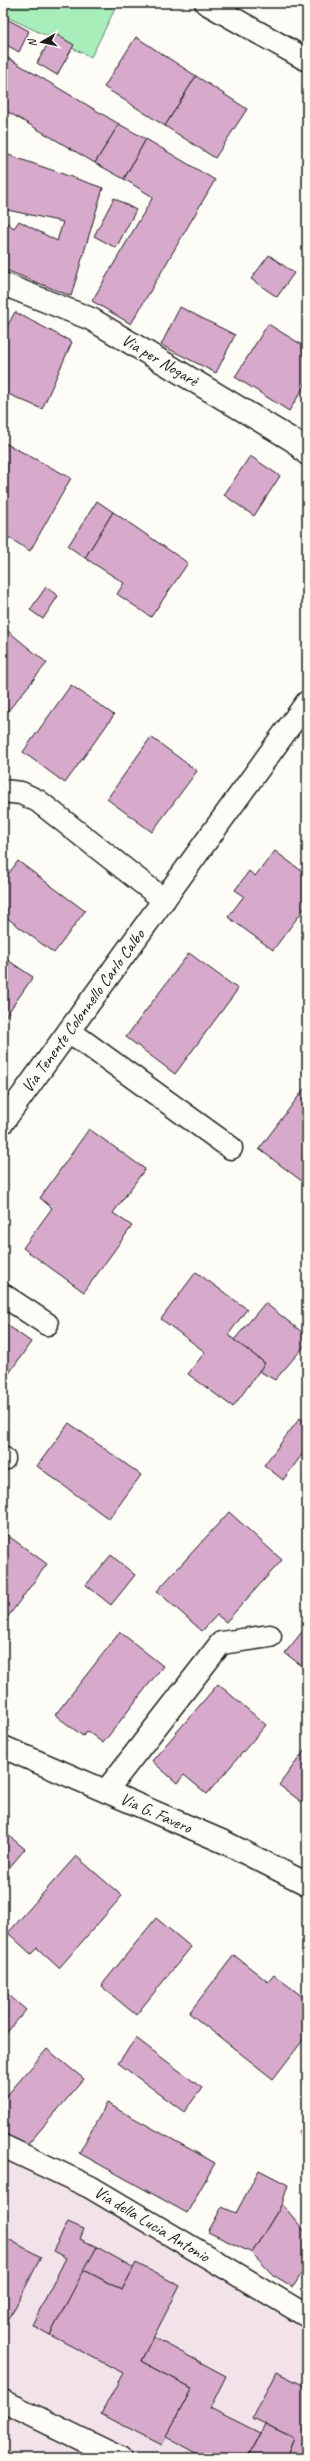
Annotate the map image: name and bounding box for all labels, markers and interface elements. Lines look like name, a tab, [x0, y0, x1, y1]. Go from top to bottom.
north arrow	[22, 22, 62, 62]
text: N	[24, 37, 40, 48]
street label: Via per Nogarè	[118, 329, 203, 392]
street label: Via Tenente Colonnello Carlo Calbo	[17, 925, 150, 1097]
street label: Via G. Favero	[117, 1788, 196, 1838]
street label: Via della Lucia Antonio	[91, 2181, 214, 2267]

